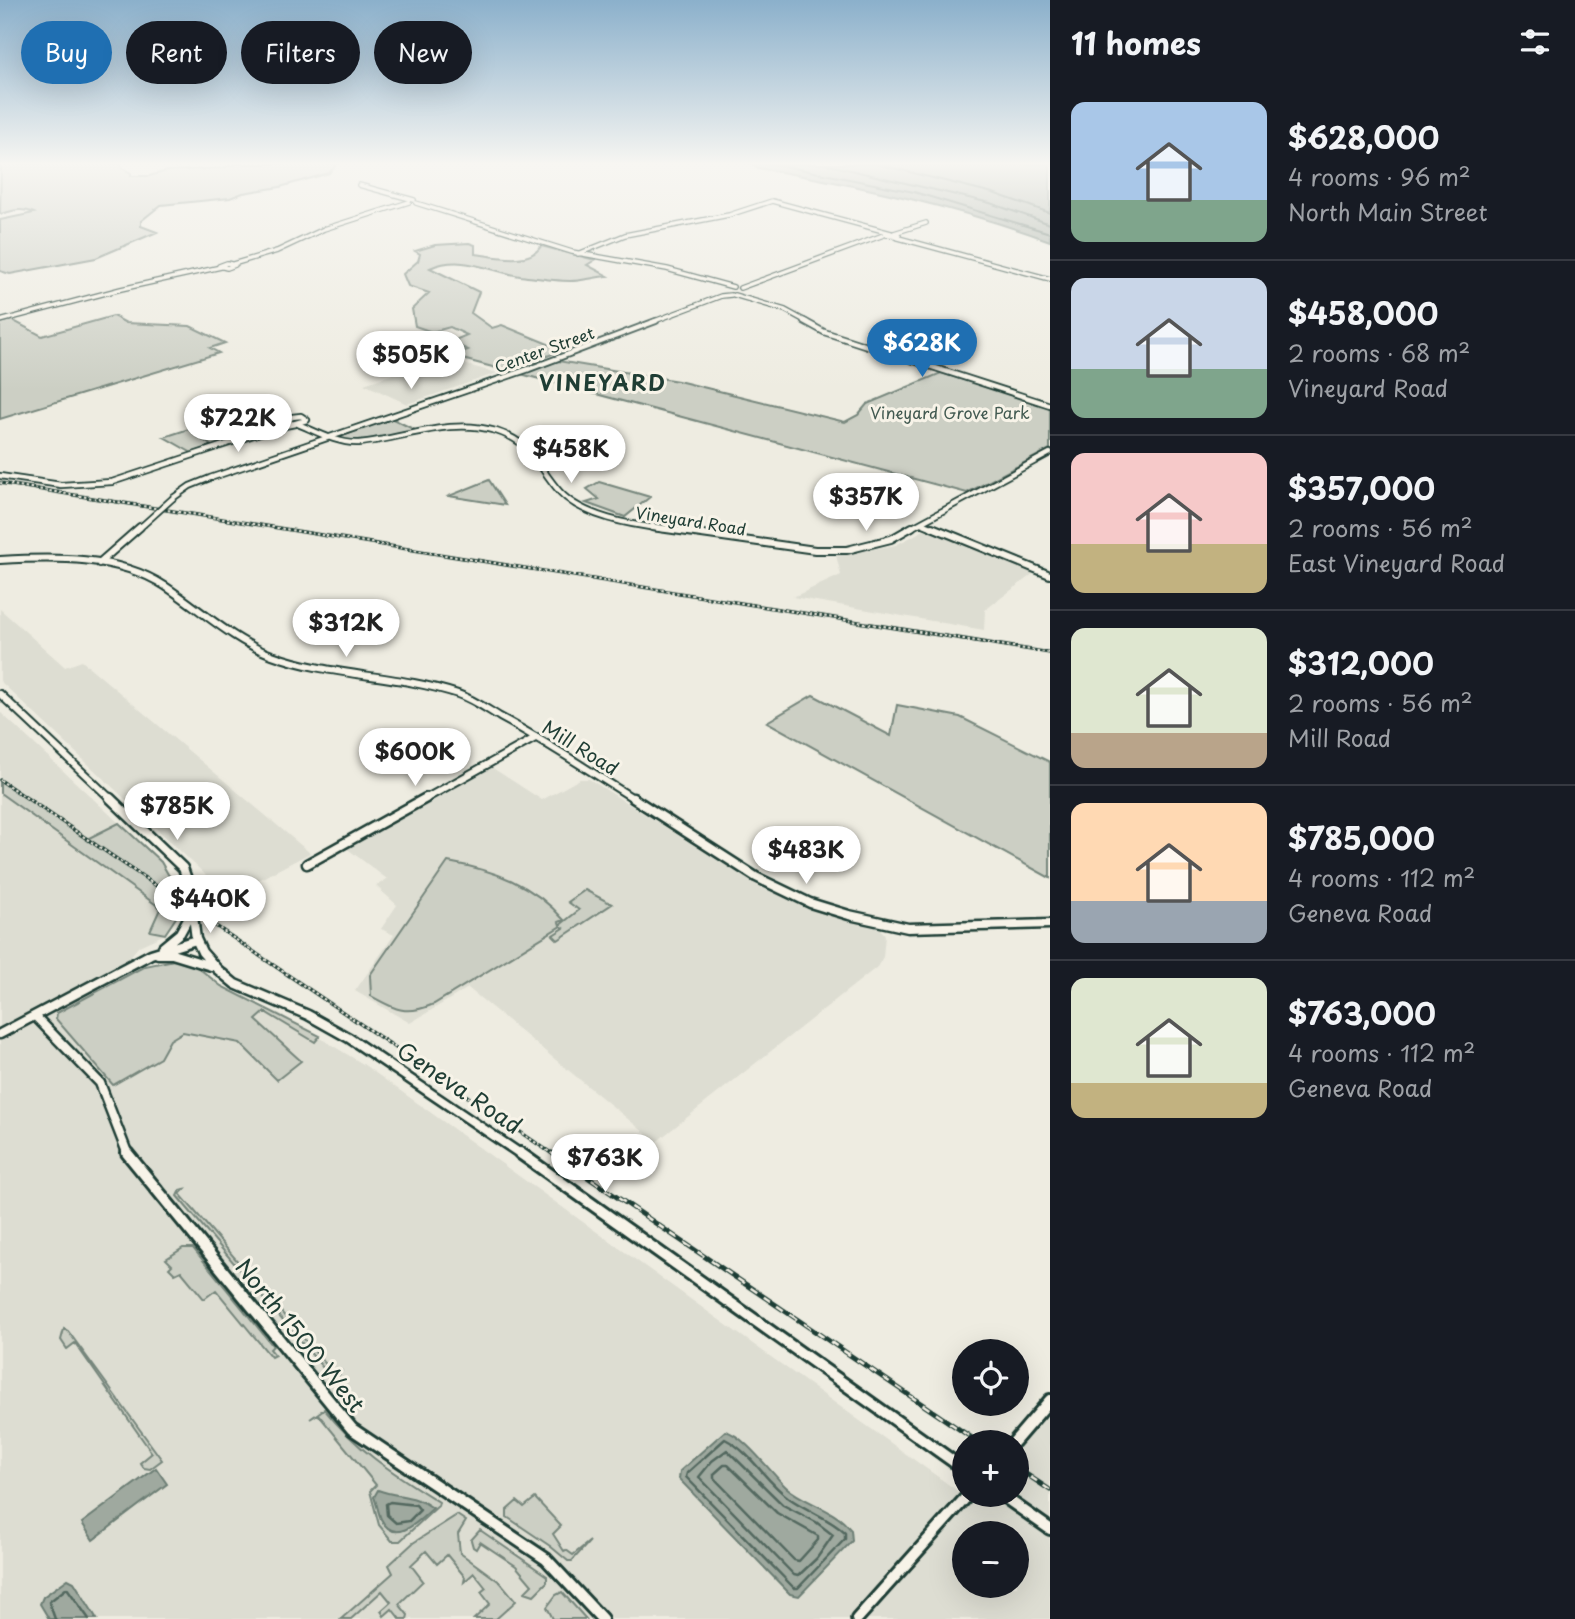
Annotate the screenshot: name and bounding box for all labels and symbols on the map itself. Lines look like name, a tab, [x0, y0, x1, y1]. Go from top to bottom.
street label: Center Street	[491, 320, 598, 378]
pin: $628K	[873, 320, 971, 379]
pin: $505K	[362, 332, 460, 391]
district label: VINEYARD	[539, 366, 667, 398]
pin: $722K	[189, 394, 287, 454]
park label: Vineyard Grove Park	[870, 400, 1030, 424]
pin: $458K	[522, 426, 620, 485]
pin: $357K	[817, 474, 915, 533]
street label: Vineyard Road	[634, 499, 748, 541]
pin: $312K	[297, 600, 395, 659]
street label: Mill Road	[537, 713, 625, 781]
pin: $600K	[366, 728, 464, 788]
pin: $785K	[128, 782, 226, 842]
pin: $483K	[757, 826, 855, 886]
pin: $440K	[161, 876, 259, 935]
street label: Geneva Road	[390, 1032, 530, 1142]
pin: $763K	[556, 1134, 654, 1194]
street label: North 1500 West	[228, 1250, 374, 1420]

